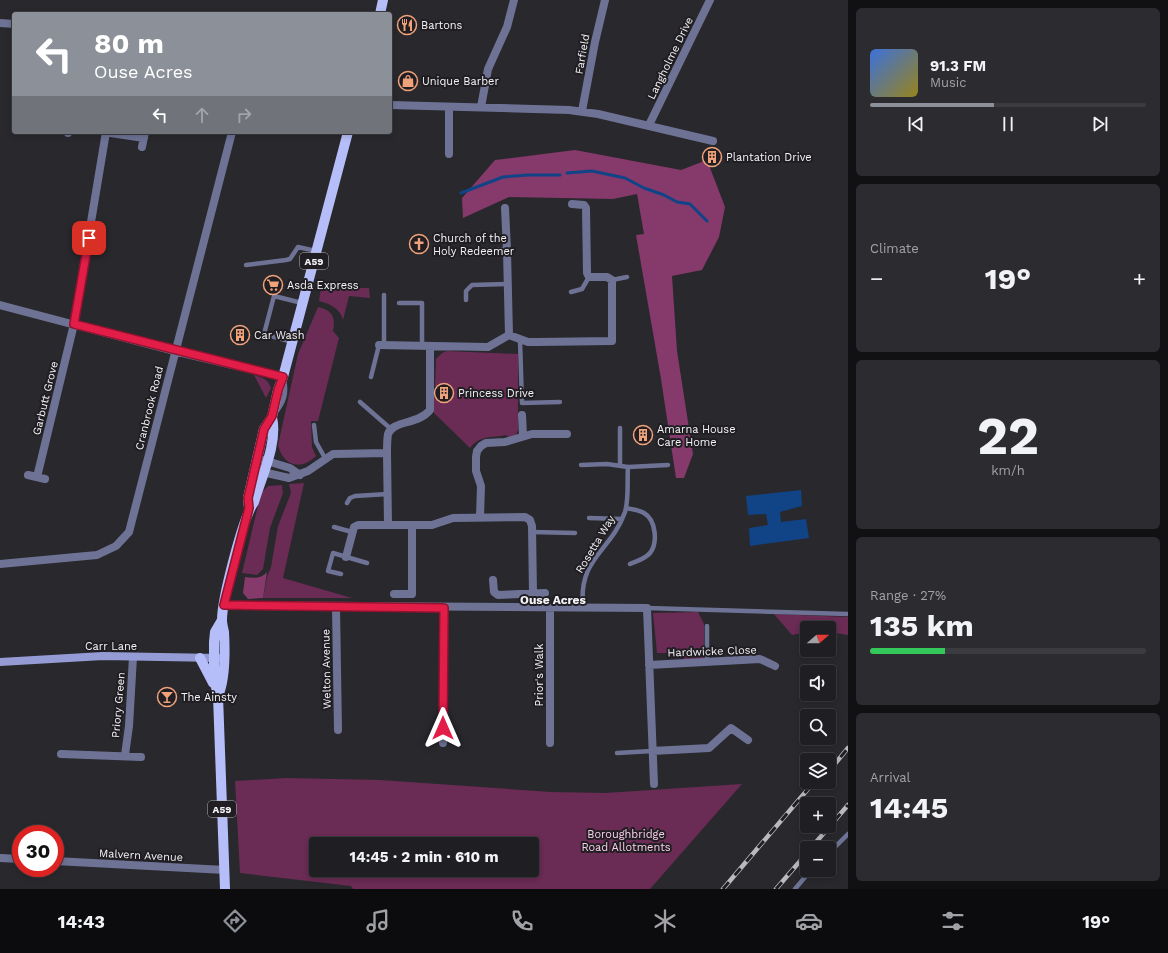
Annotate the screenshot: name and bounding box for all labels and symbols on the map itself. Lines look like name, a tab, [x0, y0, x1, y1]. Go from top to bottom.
restaurant icon: Bartons	[396, 14, 418, 36]
street label: Langholme Drive	[645, 15, 696, 102]
place label: Bartons	[421, 19, 463, 32]
street label: Farfield	[573, 33, 592, 75]
shop icon: Unique Barber	[397, 70, 419, 92]
place label: Unique Barber	[422, 75, 499, 88]
building icon: Plantation Drive	[701, 146, 723, 168]
place label: Plantation Drive	[726, 151, 812, 164]
pin	[72, 221, 106, 255]
place label: Church of the Holy Redeemer	[433, 232, 515, 258]
church icon: Church of the Holy Redeemer	[408, 233, 430, 255]
road number: A59	[300, 253, 328, 269]
supermarket icon: Asda Express	[262, 274, 284, 296]
place label: Asda Express	[287, 279, 359, 292]
building icon: Car Wash	[229, 324, 251, 346]
place label: Car Wash	[254, 329, 304, 342]
street label: Garbutt Grove	[30, 360, 61, 436]
street label: Cranbrook Road	[133, 365, 166, 451]
building icon: Princess Drive	[433, 382, 455, 404]
place label: Princess Drive	[458, 387, 534, 400]
place label: Amarna House Care Home	[657, 423, 736, 449]
building icon: Amarna House Care Home	[632, 424, 654, 446]
street label: Rosetta Way	[573, 513, 618, 576]
district label: Ouse Acres	[520, 593, 587, 607]
north arrow	[800, 621, 836, 657]
street label: Welton Avenue	[319, 629, 334, 709]
street label: Carr Lane	[85, 640, 137, 653]
street label: Hardwicke Close	[667, 643, 757, 660]
street label: Prior's Walk	[533, 644, 546, 706]
street label: Priory Green	[109, 672, 128, 739]
bar icon: The Ainsty	[156, 686, 178, 708]
place label: The Ainsty	[181, 691, 237, 704]
position arrow	[422, 707, 464, 749]
road number: A59	[208, 801, 236, 817]
speed limit sign: 30	[12, 825, 64, 877]
park label: Boroughbridge Road Allotments	[581, 828, 671, 854]
street label: Malvern Avenue	[99, 847, 183, 864]

